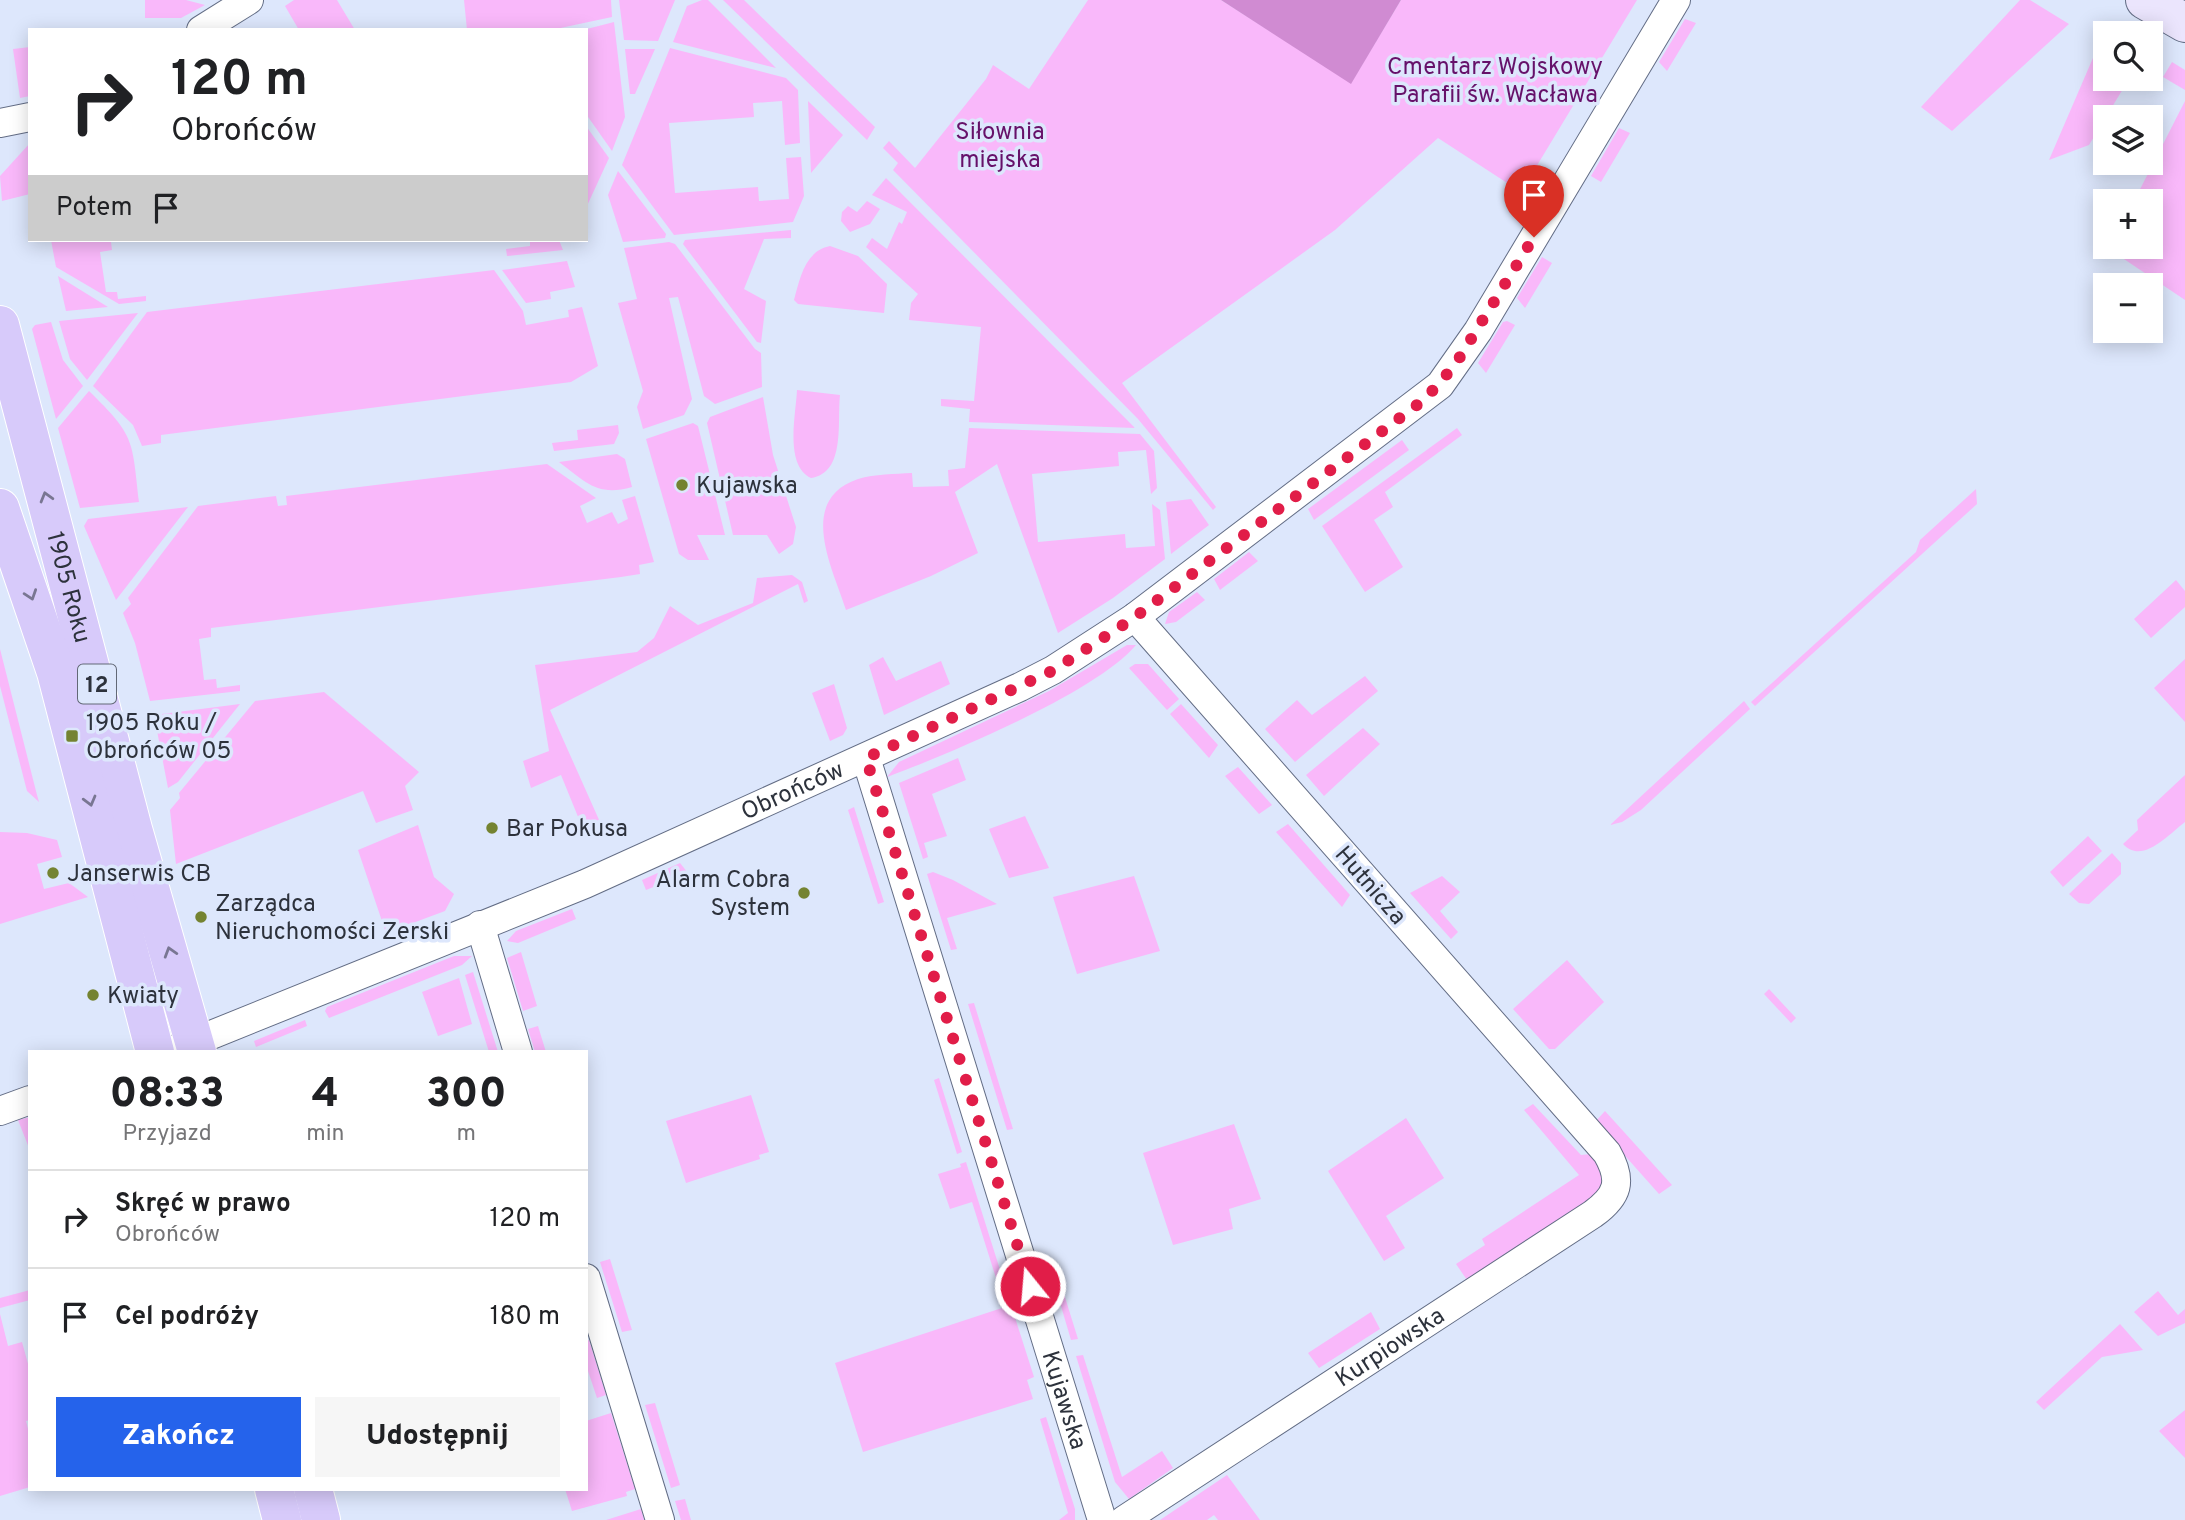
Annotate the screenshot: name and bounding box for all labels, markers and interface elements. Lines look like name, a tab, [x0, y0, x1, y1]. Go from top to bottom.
map controls	[2093, 21, 2163, 343]
button: search	[2093, 21, 2163, 91]
text: 120 m	[171, 51, 308, 113]
park label: Cmentarz Wojskowy Parafii św. Wacława	[1387, 53, 1603, 111]
icon: right	[56, 56, 147, 147]
button: layers	[2093, 105, 2163, 175]
text: Obrońców	[171, 112, 317, 152]
park label: Siłownia miejska	[955, 118, 1045, 176]
pin	[1504, 165, 1564, 237]
icon: arrive	[1515, 176, 1553, 214]
icon: arrive	[147, 189, 185, 227]
button: +	[2093, 189, 2163, 259]
text: Potem	[56, 192, 133, 225]
button: −	[2093, 273, 2163, 343]
place label: Kujawska	[696, 472, 798, 502]
marker: Kujawska	[674, 477, 690, 493]
one-way arrow	[39, 491, 54, 503]
street label: 1905 Roku	[38, 529, 96, 646]
one-way arrow	[23, 589, 38, 601]
road number: 12	[78, 664, 116, 704]
place label: 1905 Roku / Obrońców 05	[86, 709, 231, 767]
marker: 1905 Roku / Obrońców 05	[64, 728, 80, 744]
street label: Obrońców	[737, 756, 849, 828]
one-way arrow	[82, 795, 96, 807]
place label: Bar Pokusa	[506, 815, 628, 845]
marker: Bar Pokusa	[484, 820, 500, 836]
street label: Hutnicza	[1327, 841, 1412, 932]
place label: Janserwis CB	[67, 860, 211, 890]
marker: Janserwis CB	[45, 865, 61, 881]
place label: Alarm Cobra System	[655, 866, 790, 924]
marker: Alarm Cobra System	[796, 885, 812, 901]
place label: Zarządca Nieruchomości Zerski	[215, 890, 449, 948]
marker: Zarządca Nieruchomości Zerski	[193, 909, 209, 925]
one-way arrow	[163, 947, 178, 959]
place label: Kwiaty	[107, 982, 179, 1012]
marker: Kwiaty	[85, 987, 101, 1003]
text: 08:33	[109, 1069, 225, 1122]
text: 4	[312, 1069, 339, 1122]
text: 300	[426, 1069, 506, 1122]
text: Przyjazd	[123, 1120, 212, 1149]
text: min	[306, 1120, 345, 1149]
text: m	[457, 1120, 476, 1149]
text: Skręć w prawo	[115, 1188, 291, 1221]
icon: right	[56, 1200, 94, 1238]
text: 120 m	[490, 1203, 560, 1236]
text: Obrońców	[115, 1221, 220, 1250]
position arrow	[993, 1249, 1067, 1323]
icon: arrive	[56, 1298, 94, 1336]
text: Cel podróży	[115, 1301, 259, 1334]
text: 180 m	[490, 1301, 560, 1334]
street label: Kurpiowska	[1330, 1302, 1451, 1395]
street label: Kujawska	[1034, 1348, 1092, 1454]
button: Zakończ	[56, 1397, 301, 1477]
button: Udostępnij	[315, 1397, 560, 1477]

